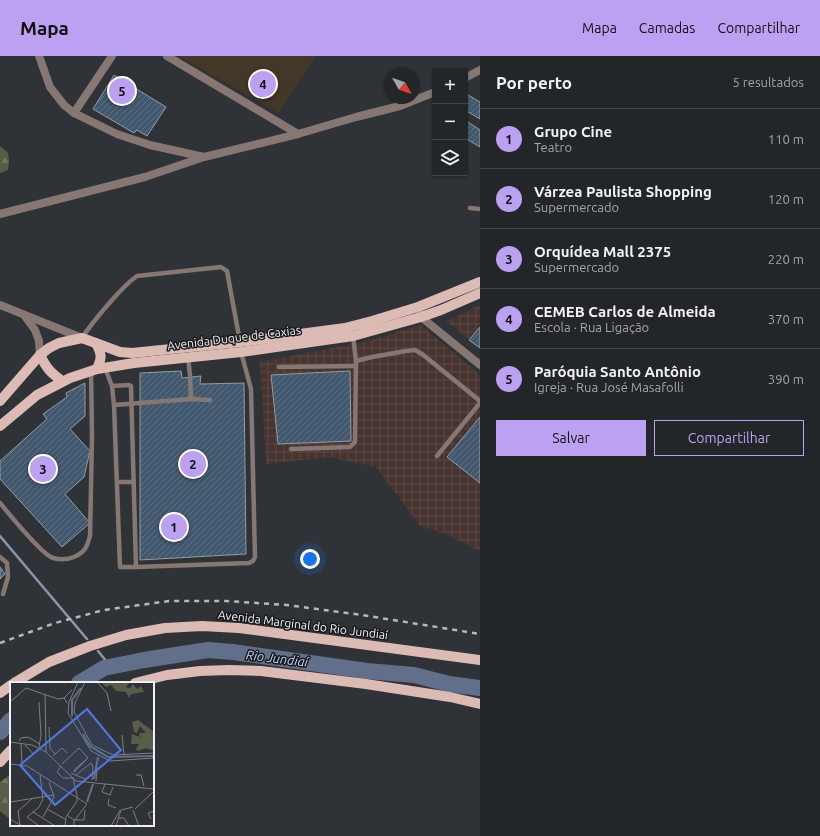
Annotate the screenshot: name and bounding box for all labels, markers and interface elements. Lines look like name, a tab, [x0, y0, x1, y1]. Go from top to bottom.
text: Mapa	[20, 17, 69, 39]
text: Mapa	[582, 20, 617, 36]
text: Camadas	[639, 20, 695, 36]
text: Compartilhar	[717, 20, 800, 36]
north arrow	[384, 68, 420, 104]
map controls	[432, 68, 468, 176]
button: +	[432, 68, 468, 104]
pin: 4	[250, 69, 276, 99]
text: Por perto	[496, 73, 572, 92]
text: 5 resultados	[733, 75, 804, 89]
pin: 5	[109, 76, 135, 106]
button: −	[432, 104, 468, 140]
text: Grupo Cine	[534, 123, 612, 140]
text: 1	[505, 132, 513, 146]
text: 110 m	[768, 132, 804, 146]
button: layers	[432, 140, 468, 176]
text: Teatro	[534, 140, 572, 154]
text: Várzea Paulista Shopping	[534, 183, 712, 200]
text: 2	[505, 192, 513, 206]
text: 120 m	[768, 192, 804, 206]
text: Supermercado	[534, 200, 619, 214]
text: Orquídea Mall 2375	[534, 243, 671, 260]
text: 3	[505, 252, 513, 266]
text: 220 m	[768, 252, 804, 266]
text: Supermercado	[534, 260, 619, 274]
text: CEMEB Carlos de Almeida	[534, 303, 716, 320]
text: 4	[505, 312, 513, 326]
text: 370 m	[768, 312, 804, 326]
text: Escola · Rua Ligação	[534, 320, 649, 334]
street label: Avenida Duque de Caxias	[166, 323, 302, 352]
text: Paróquia Santo Antônio	[534, 363, 701, 380]
text: 5	[505, 372, 513, 386]
text: 390 m	[768, 372, 804, 386]
text: Igreja · Rua José Masafolli	[534, 380, 684, 394]
button: Salvar	[496, 420, 646, 456]
button: Compartilhar	[654, 420, 804, 456]
pin: 2	[180, 449, 206, 479]
pin: 3	[30, 454, 56, 484]
pin: 1	[161, 512, 187, 542]
your location	[300, 549, 320, 569]
street label: Avenida Marginal do Rio Jundiaí	[217, 608, 390, 642]
water label: Rio Jundiaí	[245, 647, 311, 669]
inset map	[10, 682, 154, 826]

